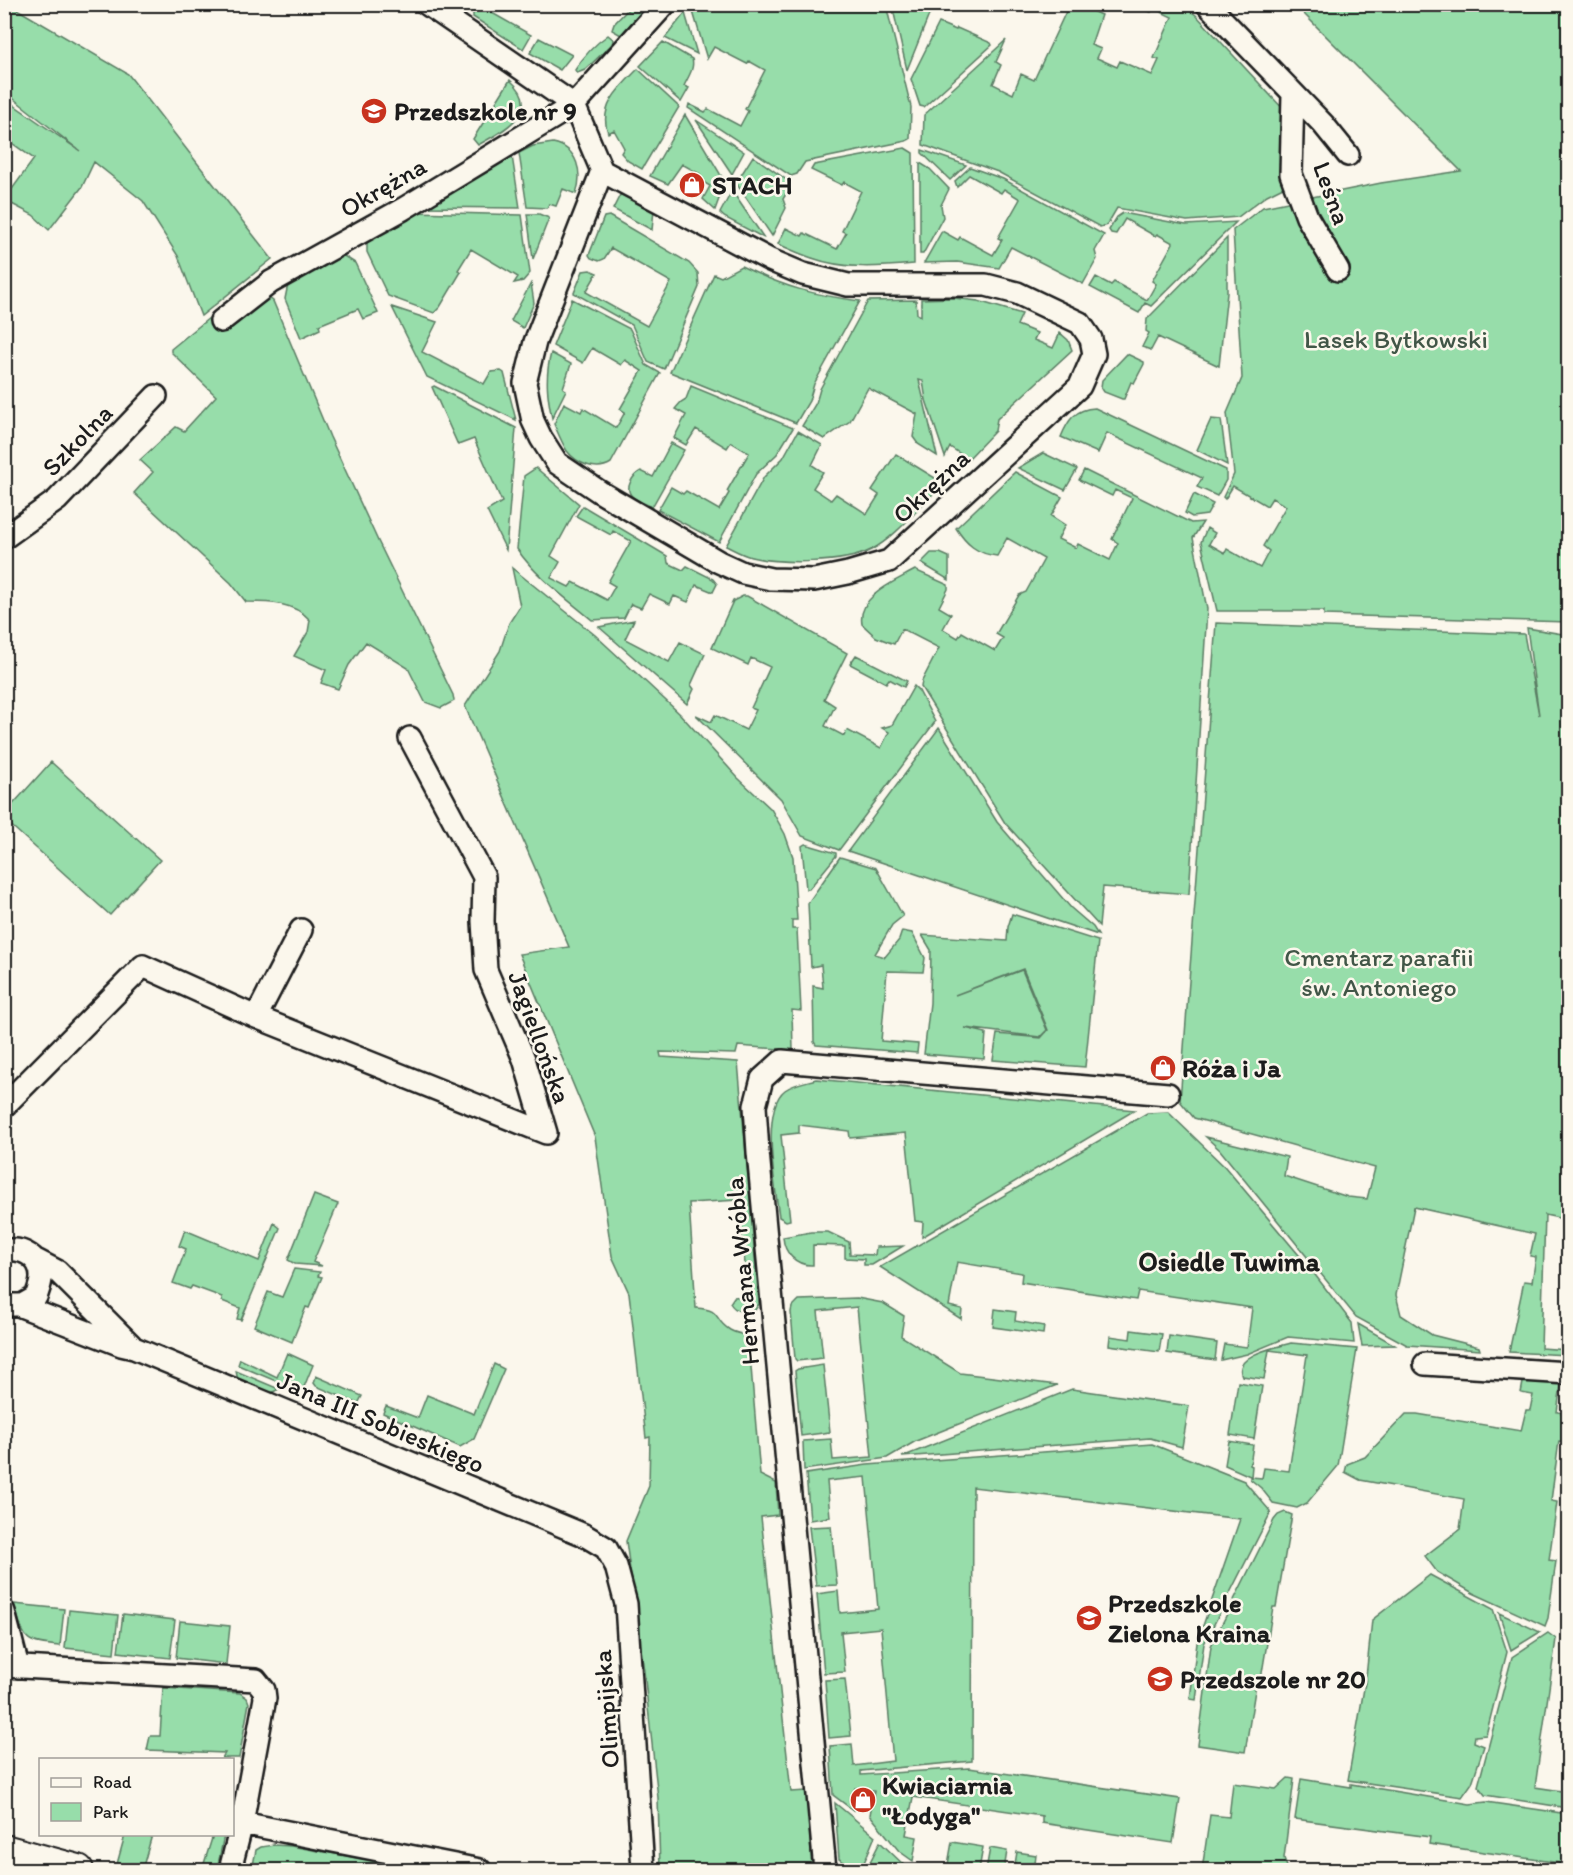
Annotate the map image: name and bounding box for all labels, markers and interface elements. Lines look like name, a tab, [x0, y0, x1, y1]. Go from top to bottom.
place label: Przedszkole nr 9	[394, 95, 577, 127]
school or university icon: Przedszkole nr 9	[359, 96, 389, 126]
street label: Okrężna	[334, 149, 432, 225]
street label: Leśna	[1306, 157, 1358, 229]
place label: STACH	[712, 169, 793, 201]
shop icon: STACH	[677, 170, 707, 200]
park label: Lasek Bytkowski	[1304, 323, 1488, 355]
street label: Szkolna	[35, 397, 119, 483]
street label: Okrężna	[885, 442, 977, 530]
park label: Cmentarz parafii św. Antoniego	[1284, 941, 1474, 1003]
street label: Jagiellońska	[501, 966, 579, 1108]
place label: Róża i Ja	[1182, 1052, 1281, 1084]
shop icon: Róża i Ja	[1148, 1053, 1178, 1083]
street label: Hermana Wróbla	[718, 1175, 766, 1366]
district label: Osiedle Tuwima	[1138, 1245, 1321, 1278]
street label: Jana III Sobieskiego	[272, 1364, 490, 1480]
place label: Przedszkole Zielona Kraina	[1108, 1587, 1271, 1649]
school or university icon: Przedszkole Zielona Kraina	[1074, 1603, 1104, 1633]
street label: Olimpijska	[586, 1648, 626, 1770]
place label: Przedszole nr 20	[1180, 1663, 1366, 1695]
school or university icon: Przedszole nr 20	[1145, 1664, 1175, 1694]
legend	[39, 1758, 234, 1836]
place label: Kwiaciarnia "Łodyga"	[882, 1769, 1013, 1831]
text: Road	[93, 1771, 132, 1793]
shop icon: Kwiaciarnia "Łodyga"	[848, 1785, 878, 1815]
text: Park	[93, 1801, 128, 1823]

